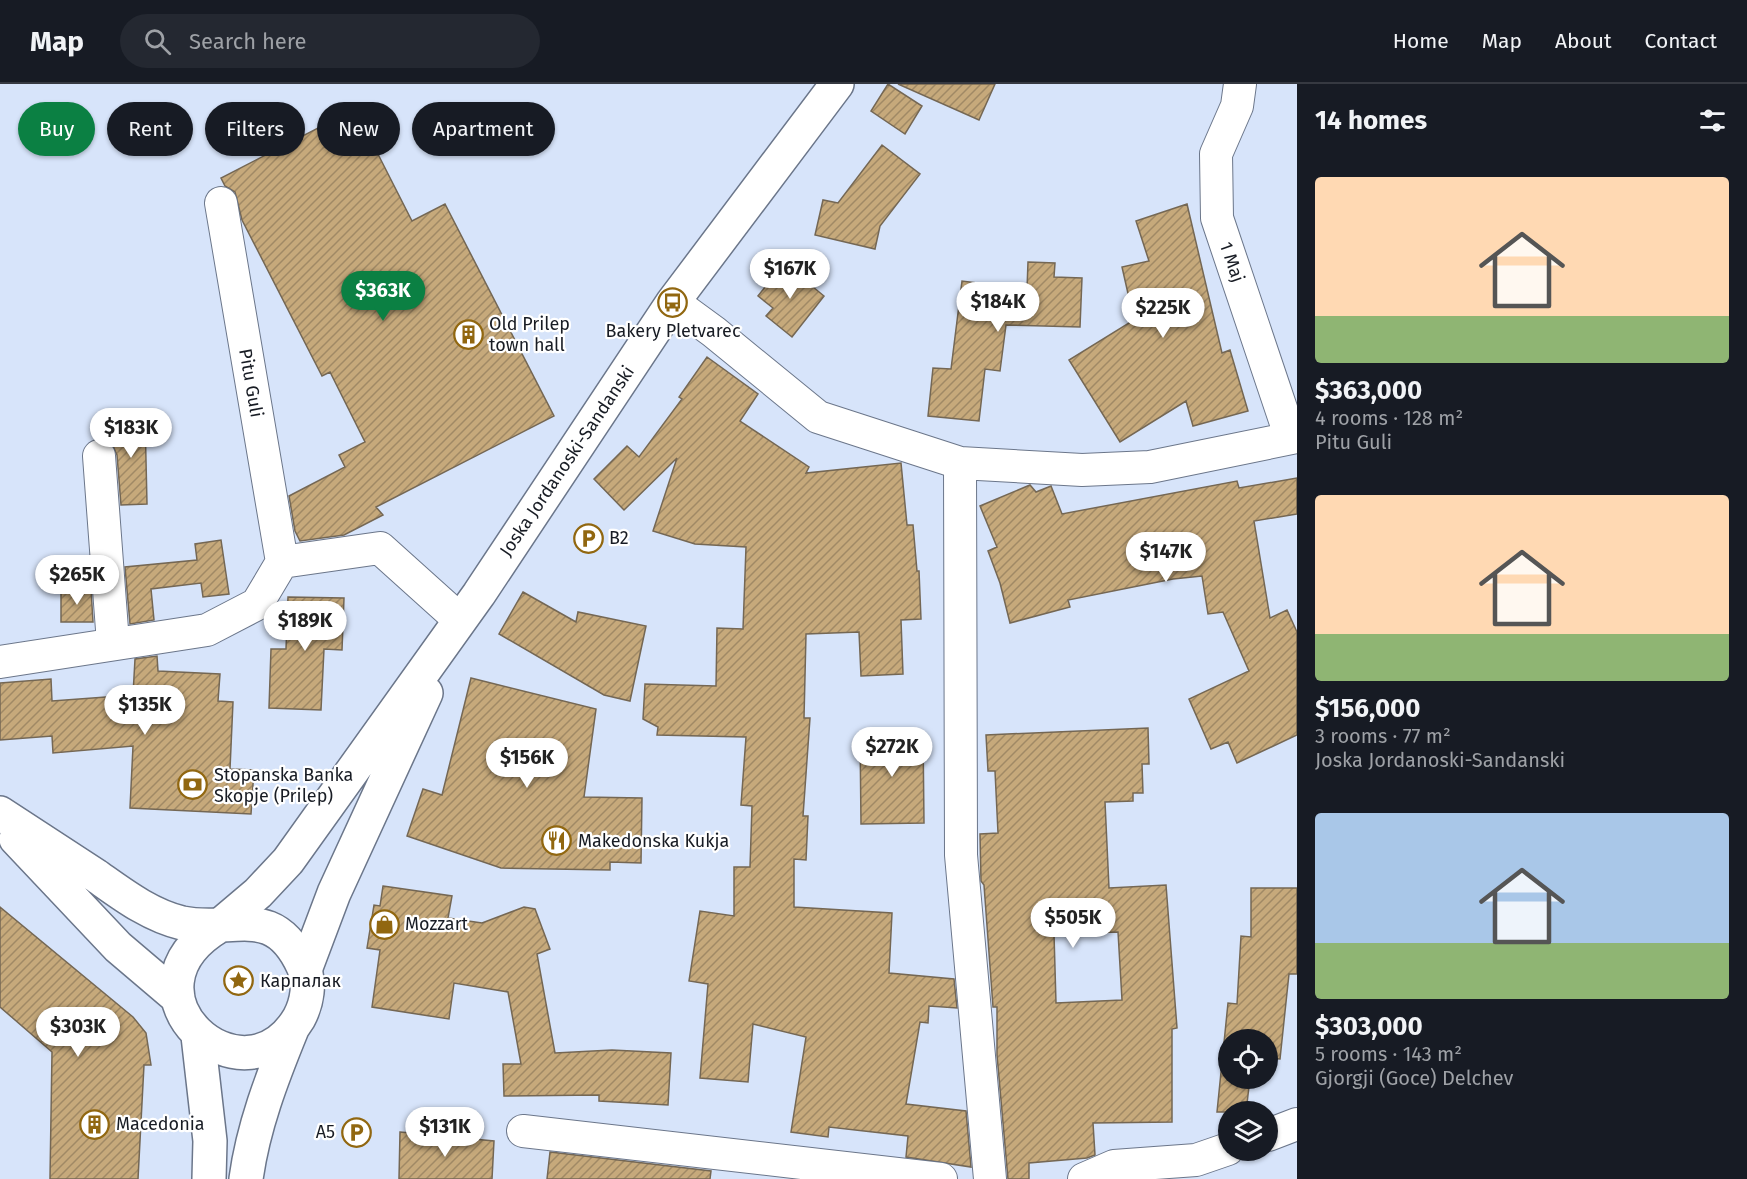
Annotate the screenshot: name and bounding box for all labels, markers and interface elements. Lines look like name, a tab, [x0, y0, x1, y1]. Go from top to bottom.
search box	[120, 14, 540, 68]
text: Map	[30, 25, 84, 58]
icon: search	[141, 25, 174, 58]
text: Search here	[189, 28, 307, 55]
text: Home	[1393, 28, 1449, 54]
text: Map	[1482, 28, 1522, 54]
text: About	[1555, 28, 1612, 54]
text: Contact	[1645, 28, 1717, 54]
chip: Buy	[18, 102, 95, 156]
chip: Rent	[107, 102, 193, 156]
chip: Filters	[205, 102, 305, 156]
chip: New	[317, 102, 400, 156]
chip: Apartment	[412, 102, 555, 156]
icon: filters	[1696, 104, 1729, 137]
text: 14 homes	[1315, 105, 1427, 136]
icon: home	[1468, 216, 1576, 324]
street label: 1 Maj	[1215, 239, 1249, 285]
pin: $167K	[748, 249, 832, 300]
text: $167K	[764, 256, 816, 280]
pin: $363K	[341, 271, 425, 322]
text: $363K	[355, 278, 411, 302]
pin: $184K	[956, 282, 1040, 333]
bus stop icon: Bakery Pletvarec	[657, 286, 689, 318]
pin: $225K	[1121, 288, 1205, 339]
text: $184K	[970, 289, 1026, 313]
text: $225K	[1136, 295, 1190, 319]
place label: Old Prilep town hall	[489, 313, 570, 356]
building icon: Old Prilep town hall	[452, 318, 484, 350]
place label: Bakery Pletvarec	[605, 320, 741, 342]
street label: Pitu Guli	[234, 347, 268, 419]
street label: Joska Jordanoski-Sandanski	[495, 362, 639, 560]
text: $363,000	[1315, 375, 1422, 406]
text: 4 rooms · 128 m²	[1315, 406, 1463, 430]
pin: $183K	[89, 408, 173, 459]
text: $183K	[104, 415, 158, 439]
text: Pitu Guli	[1315, 430, 1392, 454]
parking icon: B2	[572, 522, 604, 554]
place label: B2	[609, 527, 629, 549]
pin: $147K	[1124, 532, 1208, 583]
icon: home	[1468, 534, 1576, 642]
text: $147K	[1140, 539, 1192, 563]
pin: $265K	[35, 555, 119, 606]
text: $265K	[49, 562, 105, 586]
pin: $189K	[263, 601, 347, 652]
text: $189K	[278, 608, 332, 632]
pin: $135K	[103, 685, 187, 736]
text: $135K	[118, 692, 172, 716]
text: $156,000	[1315, 693, 1421, 724]
text: 3 rooms · 77 m²	[1315, 724, 1451, 748]
pin: $272K	[850, 727, 934, 778]
text: $272K	[865, 734, 919, 758]
pin: $156K	[485, 738, 569, 789]
text: $156K	[500, 745, 554, 769]
text: Joska Jordanoski-Sandanski	[1315, 748, 1565, 772]
place label: Stopanska Banka Skopje (Prilep)	[214, 764, 353, 807]
bank icon: Stopanska Banka Skopje (Prilep)	[177, 769, 209, 801]
restaurant icon: Makedonska Kukja	[541, 825, 573, 857]
place label: Makedonska Kukja	[578, 830, 729, 852]
icon: home	[1468, 852, 1576, 960]
pin: $505K	[1031, 898, 1115, 949]
text: $505K	[1045, 905, 1101, 929]
shop icon: Mozzart	[368, 908, 400, 940]
place label: Mozzart	[405, 913, 469, 935]
place icon: Карпалак	[223, 965, 255, 997]
place label: Карпалак	[260, 970, 342, 992]
pin: $303K	[36, 1007, 120, 1058]
text: $303,000	[1315, 1011, 1423, 1042]
text: $303K	[50, 1014, 106, 1038]
map controls	[1218, 1029, 1278, 1161]
button: locate	[1218, 1029, 1278, 1089]
text: 5 rooms · 143 m²	[1315, 1042, 1462, 1066]
text: Gjorgji (Goce) Delchev	[1315, 1066, 1513, 1090]
button: layers	[1218, 1101, 1278, 1161]
pin: $131K	[403, 1107, 487, 1158]
building icon: Macedonia	[79, 1108, 111, 1140]
place label: Macedonia	[116, 1113, 205, 1135]
text: $131K	[419, 1114, 471, 1138]
parking icon: A5	[340, 1116, 372, 1148]
place label: A5	[316, 1121, 335, 1143]

